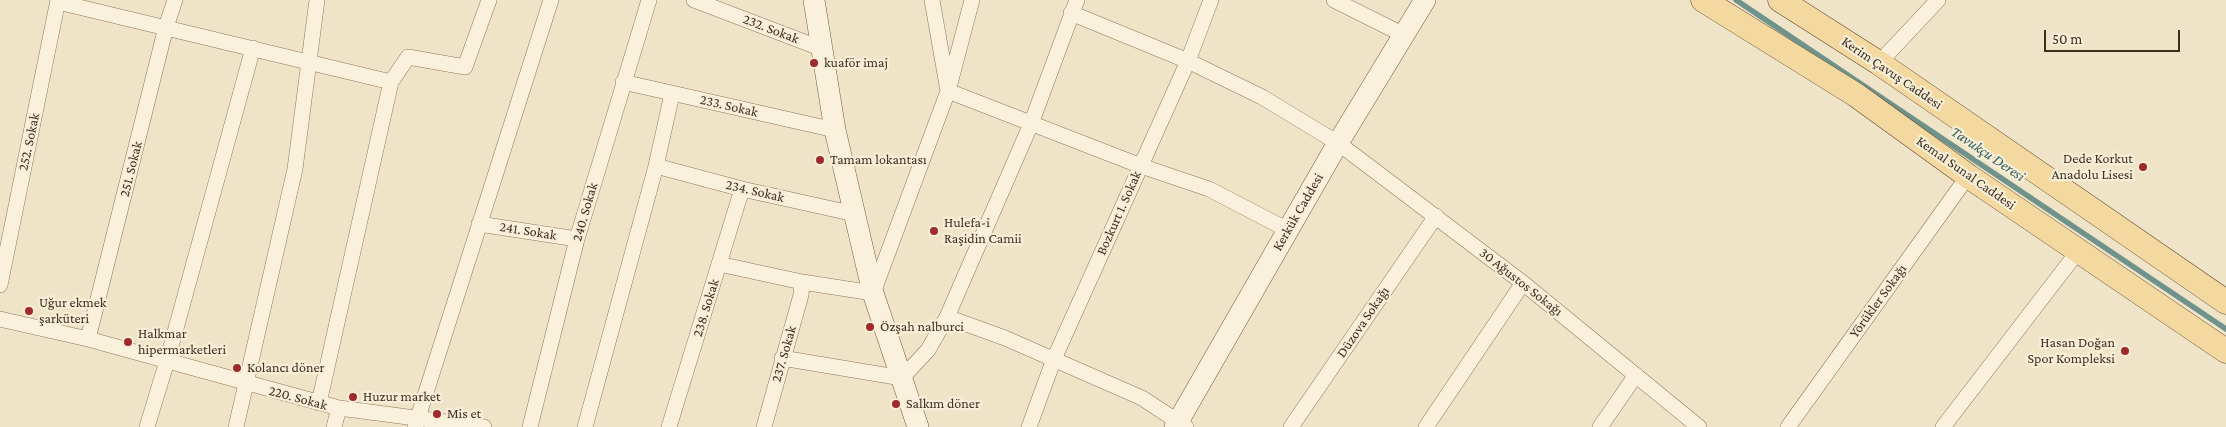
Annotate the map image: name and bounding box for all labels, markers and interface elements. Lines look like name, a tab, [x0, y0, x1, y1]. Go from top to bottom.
street label: 232. Sokak	[740, 11, 802, 47]
scale bar	[2046, 20, 2182, 52]
text: 50 m	[2052, 31, 2082, 47]
street label: Kerim Çavuş Caddesi	[1838, 33, 1946, 113]
place label: kuaför imaj	[824, 55, 888, 71]
marker: kuaför imaj	[808, 57, 820, 69]
street label: 233. Sokak	[698, 91, 760, 121]
street label: 252. Sokak	[15, 112, 43, 172]
water label: Tavukçu Deresi	[1948, 123, 2028, 185]
street label: Kemal Sunal Caddesi	[1913, 133, 2019, 213]
street label: 251. Sokak	[116, 139, 146, 199]
place label: Dede Korkut Anadolu Lisesi	[2052, 151, 2133, 184]
place label: Tamam lokantası	[830, 152, 927, 168]
marker: Tamam lokantası	[814, 154, 826, 166]
marker: Dede Korkut Anadolu Lisesi	[2137, 161, 2149, 173]
street label: Bozkurt 1. Sokak	[1093, 168, 1145, 258]
street label: Kerkük Caddesi	[1269, 170, 1327, 254]
street label: 234. Sokak	[724, 176, 786, 206]
street label: 240. Sokak	[569, 181, 601, 243]
place label: Hulefa-i Raşidin Camii	[944, 215, 1022, 248]
street label: 241. Sokak	[498, 218, 558, 244]
marker: Hulefa-i Raşidin Camii	[928, 225, 940, 237]
street label: 30 Ağustos Sokağı	[1476, 244, 1566, 320]
street label: Yörükler Sokağı	[1846, 261, 1910, 341]
street label: 238. Sokak	[689, 277, 723, 339]
street label: Düzova Sokağı	[1333, 283, 1393, 361]
place label: Uğur ekmek şarküteri	[39, 295, 106, 328]
marker: Uğur ekmek şarküteri	[23, 305, 35, 317]
place label: Özşah nalburci	[880, 319, 964, 335]
marker: Özşah nalburci	[864, 321, 876, 333]
street label: 237. Sokak	[768, 324, 800, 384]
place label: Halkmar hipermarketleri	[138, 326, 226, 358]
place label: Hasan Doğan Spor Kompleksi	[2028, 335, 2115, 368]
marker: Halkmar hipermarketleri	[122, 336, 134, 348]
marker: Hasan Doğan Spor Kompleksi	[2119, 345, 2131, 357]
place label: Kolancı döner	[247, 360, 325, 376]
marker: Kolancı döner	[231, 362, 243, 374]
street label: 220. Sokak	[267, 382, 329, 414]
place label: Huzur market	[363, 389, 441, 405]
marker: Huzur market	[347, 391, 359, 403]
place label: Salkım döner	[906, 396, 980, 412]
marker: Salkım döner	[890, 398, 902, 410]
place label: Mis et	[447, 406, 481, 422]
marker: Mis et	[431, 408, 443, 420]

